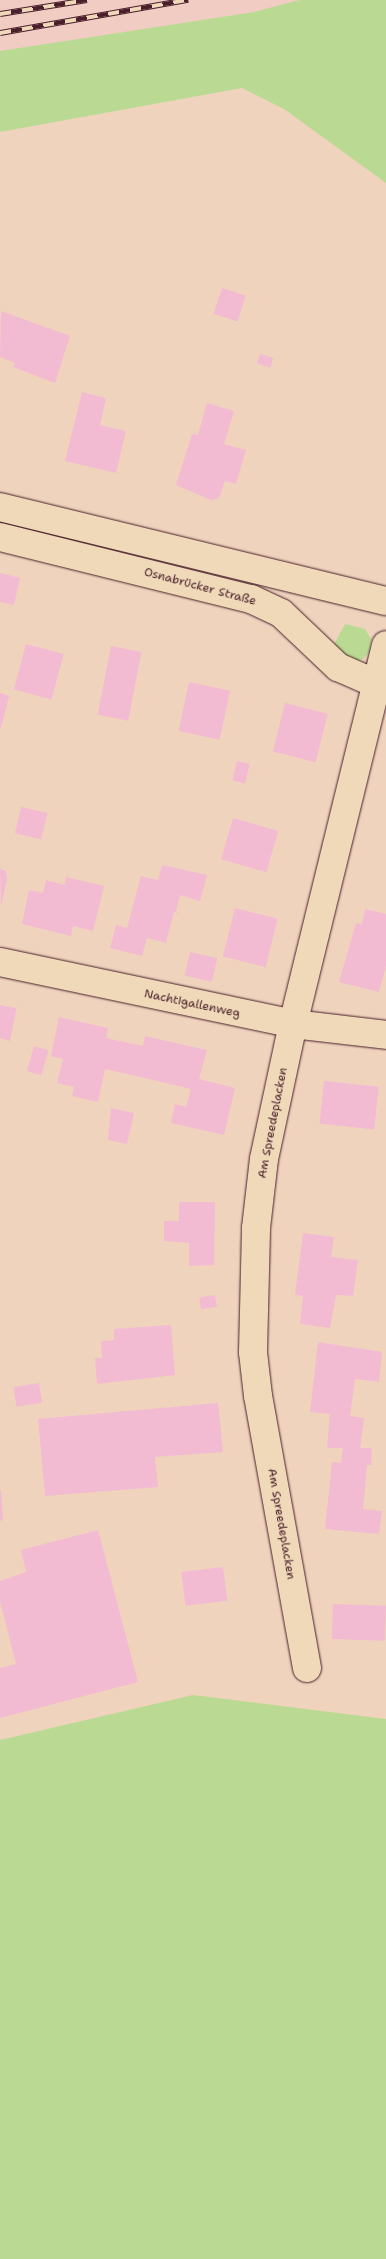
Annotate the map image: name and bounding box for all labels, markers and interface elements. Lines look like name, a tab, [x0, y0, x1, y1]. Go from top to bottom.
street label: Osnabrücker Straße	[142, 565, 258, 609]
street label: Nachtigallenweg	[143, 987, 241, 1021]
street label: Am Spreedeplacken	[255, 1066, 291, 1180]
street label: Am Spreedeplacken	[264, 1467, 298, 1581]

